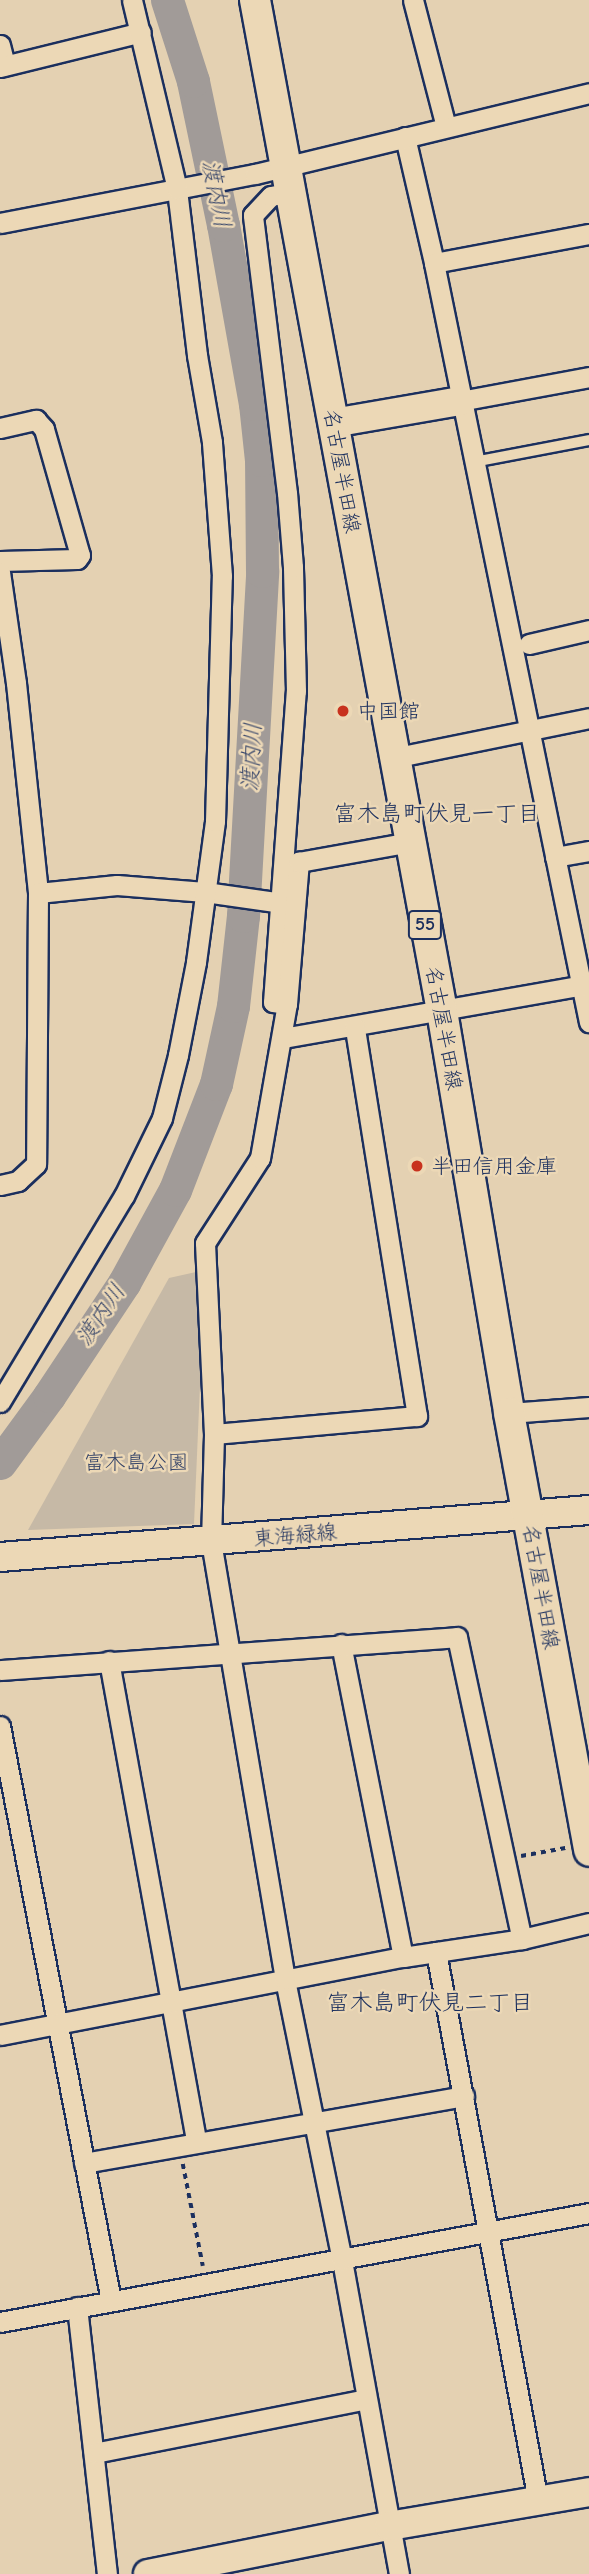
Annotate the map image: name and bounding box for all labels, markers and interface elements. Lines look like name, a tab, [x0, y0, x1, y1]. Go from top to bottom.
water label: 渡内川	[196, 158, 236, 230]
street label: 名古屋半田線	[319, 407, 365, 535]
place label: 中国館	[357, 698, 420, 724]
marker: 中国館	[335, 703, 351, 719]
water label: 渡内川	[236, 722, 268, 792]
district label: 富木島町伏見一丁目	[334, 800, 540, 828]
road number: 55	[408, 909, 442, 940]
street label: 名古屋半田線	[421, 964, 467, 1092]
place label: 半田信用金庫	[431, 1153, 557, 1179]
marker: 半田信用金庫	[409, 1158, 425, 1174]
water label: 渡内川	[70, 1279, 132, 1351]
park label: 富木島公園	[84, 1449, 188, 1475]
street label: 東海緑線	[252, 1519, 338, 1551]
street label: 名古屋半田線	[518, 1523, 564, 1651]
district label: 富木島町伏見二丁目	[327, 1989, 533, 2017]

